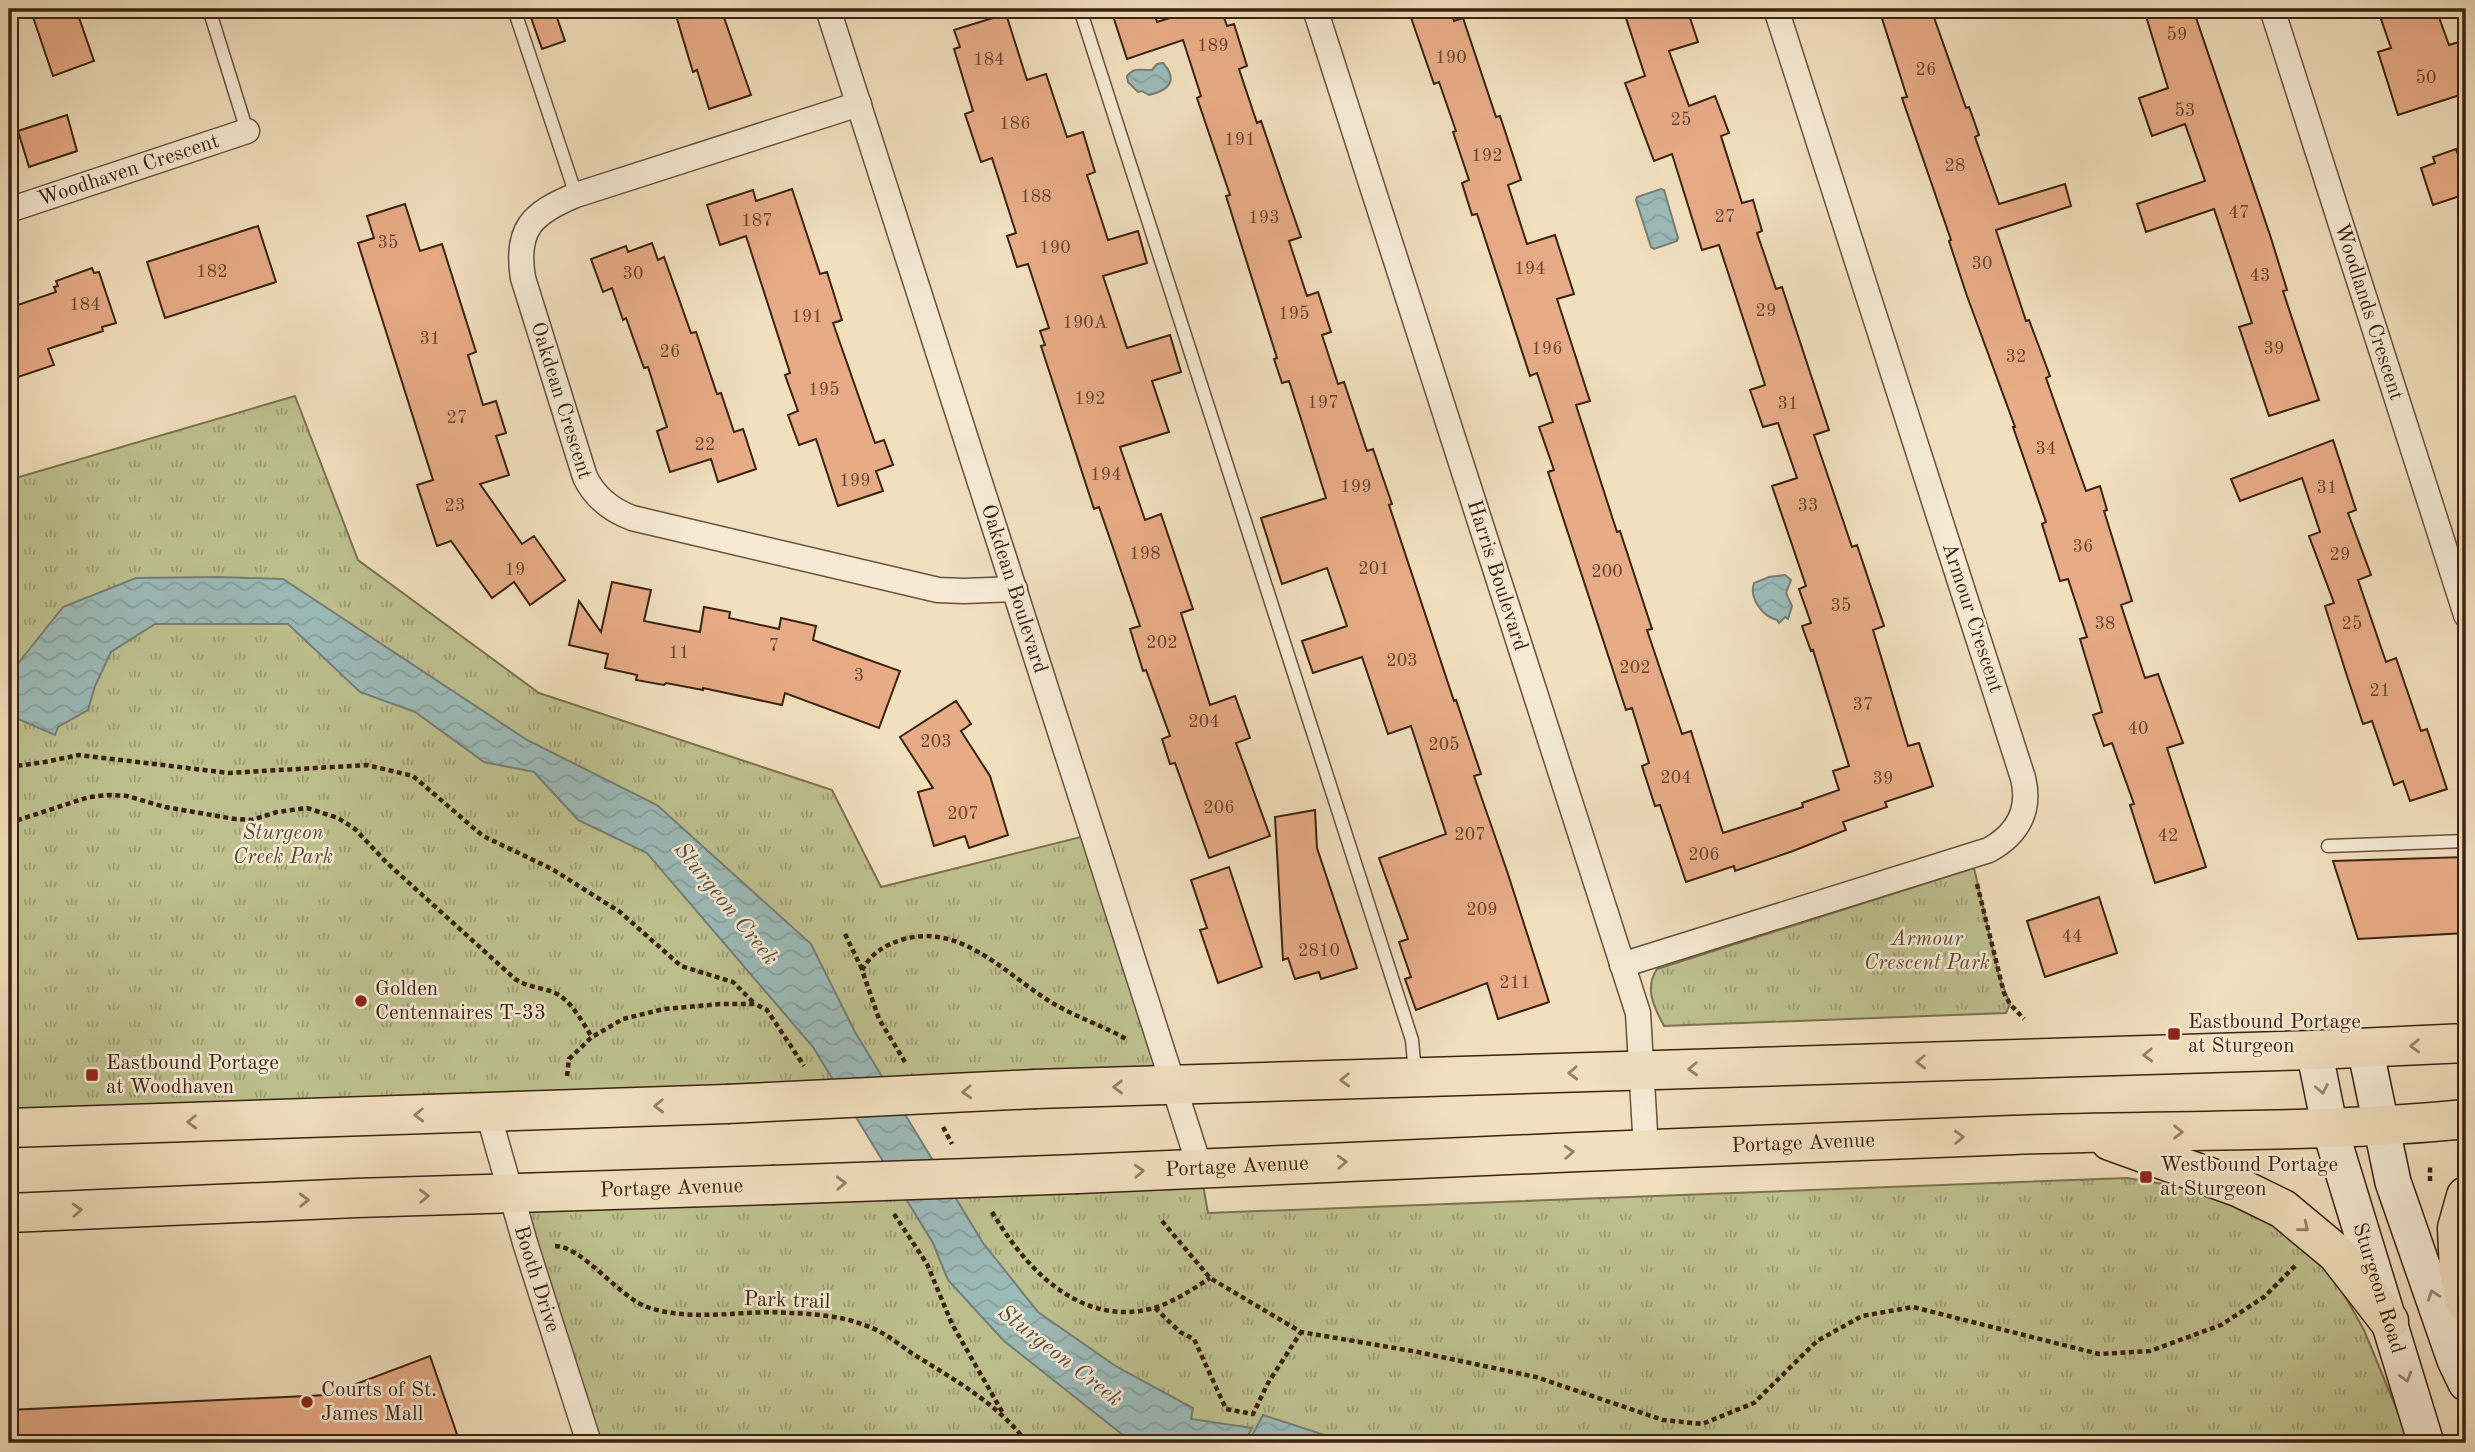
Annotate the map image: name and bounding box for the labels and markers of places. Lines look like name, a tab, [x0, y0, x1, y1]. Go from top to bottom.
place label: Golden Centennaires T-33	[375, 979, 546, 1024]
marker: Golden Centennaires T-33	[353, 993, 369, 1009]
place label: Eastbound Portage at Sturgeon	[2188, 1012, 2361, 1057]
marker: Eastbound Portage at Sturgeon	[2166, 1026, 2182, 1042]
place label: Eastbound Portage at Woodhaven	[106, 1053, 279, 1098]
marker: Eastbound Portage at Woodhaven	[84, 1067, 100, 1083]
place label: Westbound Portage at Sturgeon	[2160, 1155, 2338, 1200]
marker: Westbound Portage at Sturgeon	[2138, 1169, 2154, 1185]
place label: Courts of St. James Mall	[321, 1380, 437, 1425]
marker: Courts of St. James Mall	[299, 1394, 315, 1410]

